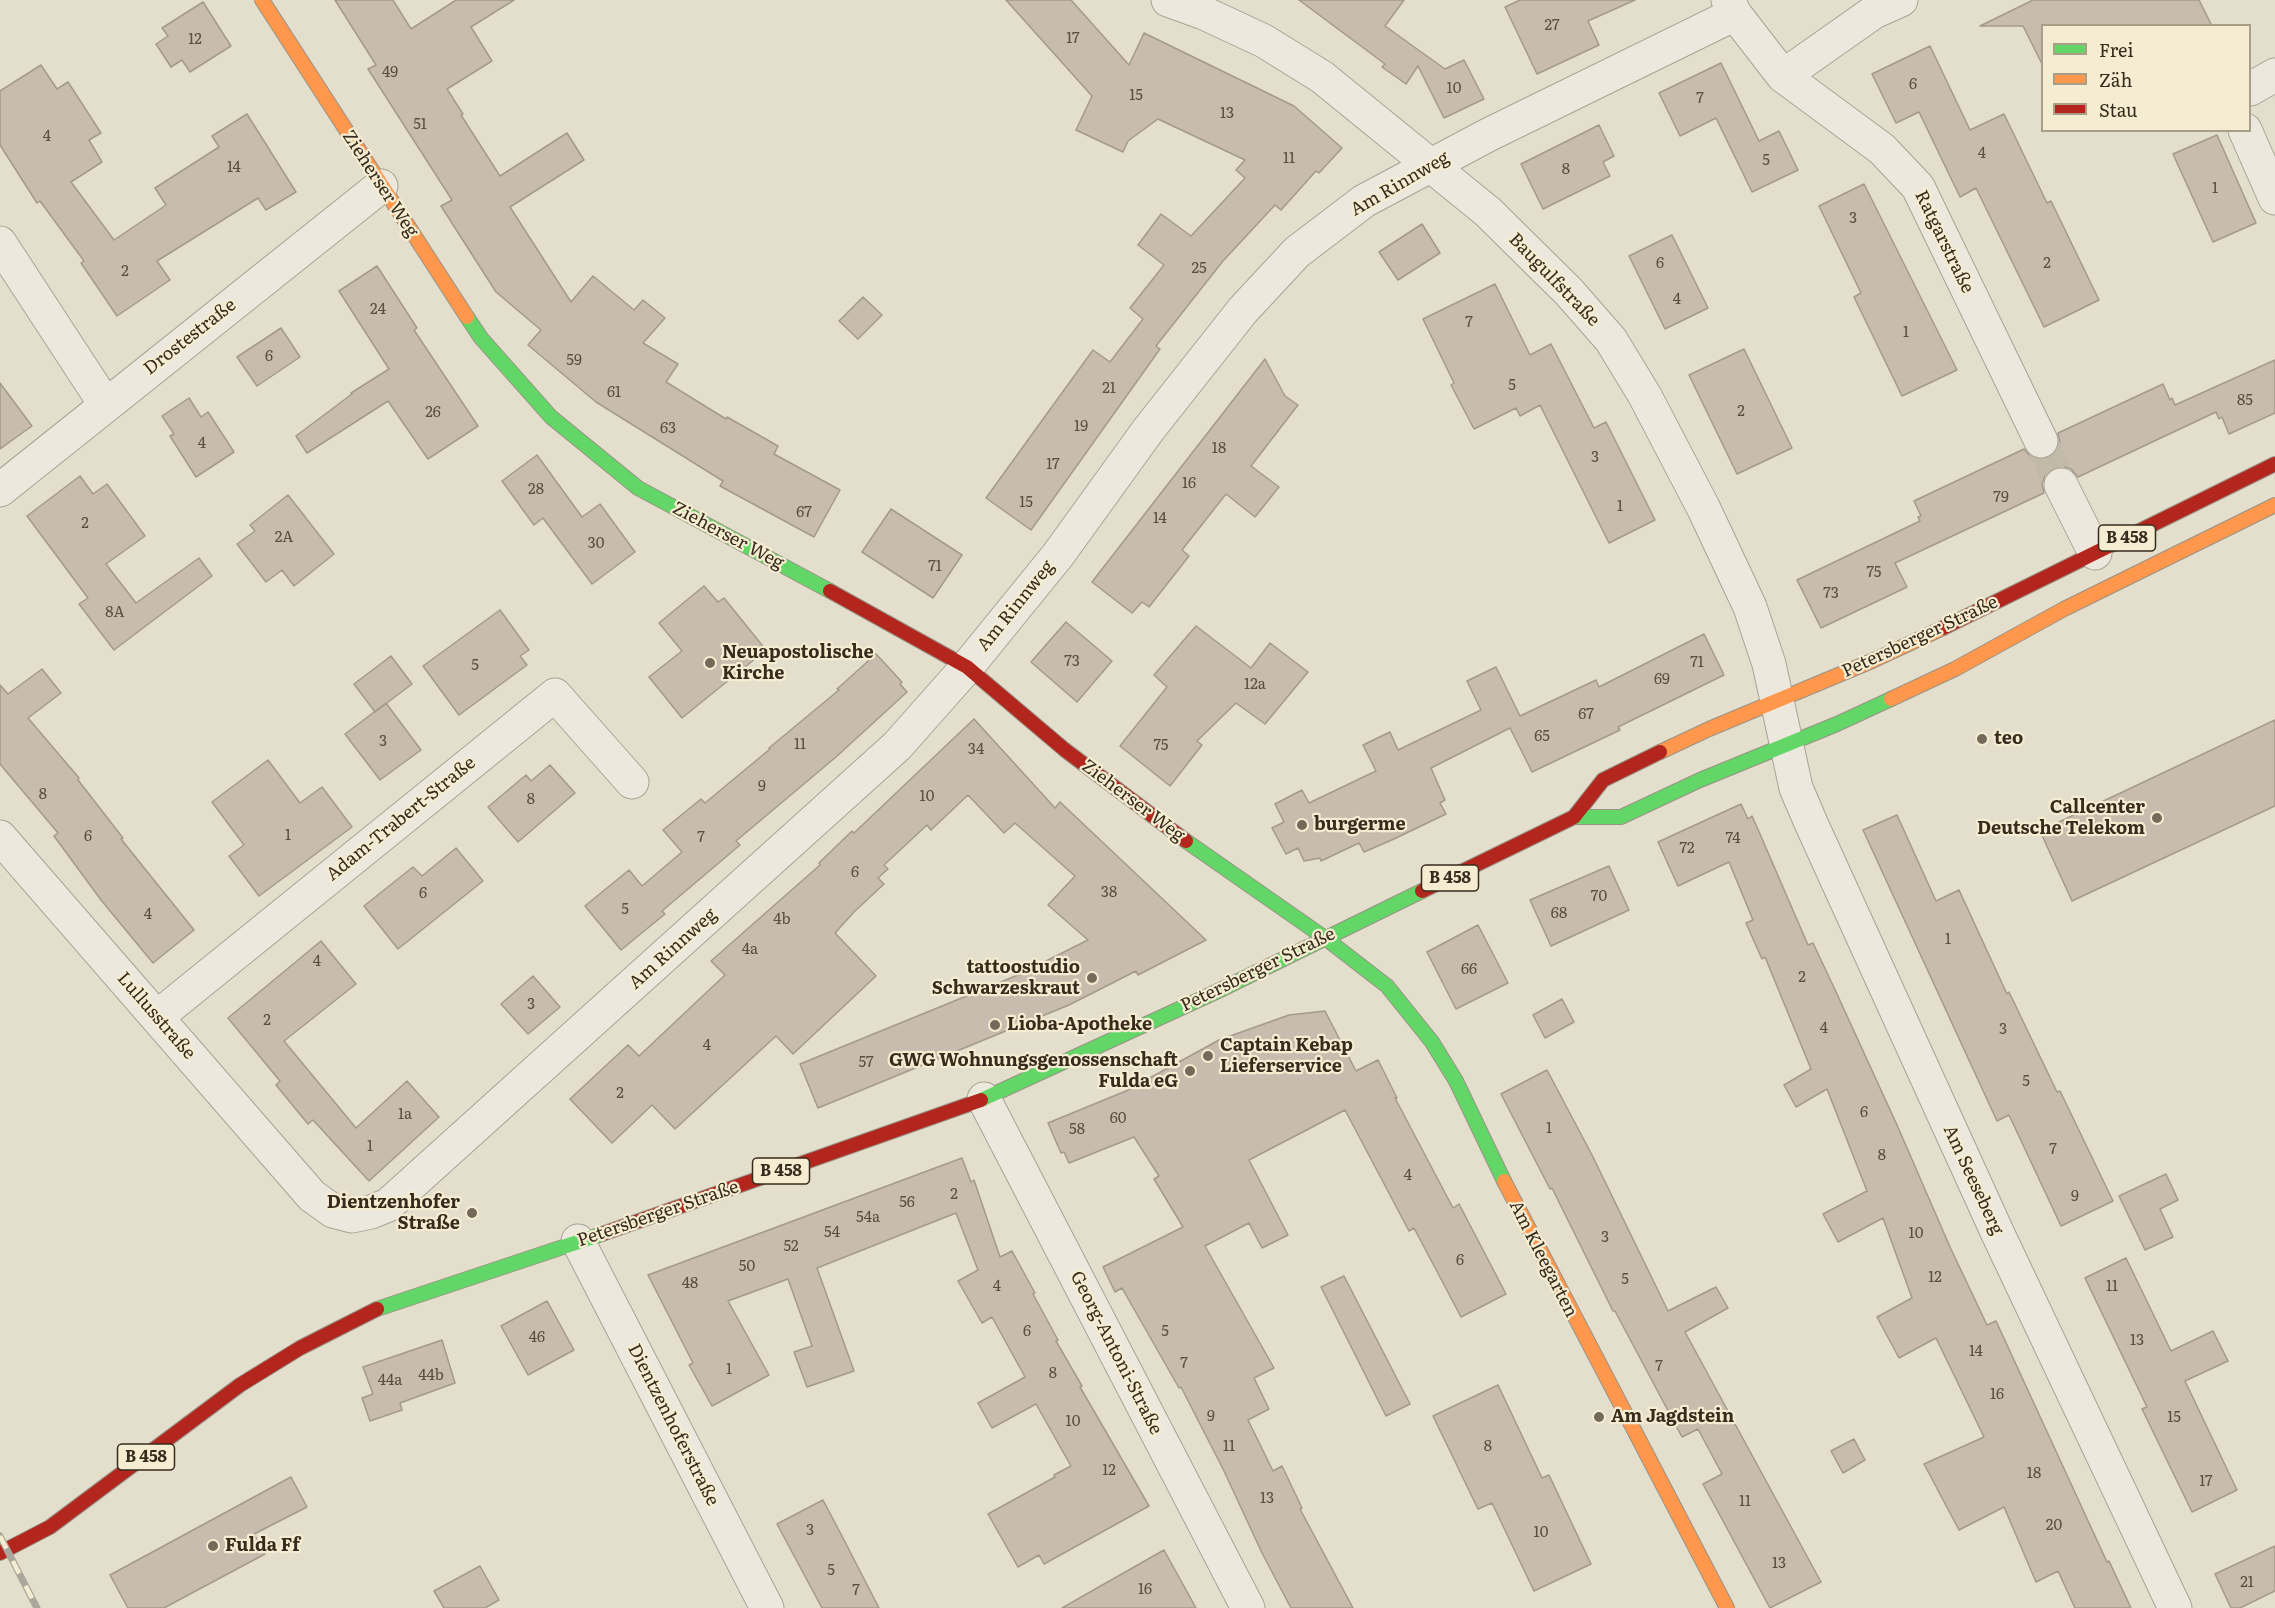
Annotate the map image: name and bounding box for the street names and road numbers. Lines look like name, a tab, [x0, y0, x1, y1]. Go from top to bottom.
street label: Zieherser Weg	[337, 126, 423, 242]
street label: Am Rinnweg	[1347, 147, 1453, 221]
street label: Ratgarstraße	[1910, 187, 1978, 297]
street label: Baugulfstraße	[1504, 229, 1604, 331]
street label: Drostestraße	[140, 294, 240, 380]
street label: Zieherser Weg	[669, 498, 787, 574]
road number: B 458	[2098, 525, 2156, 551]
street label: Am Rinnweg	[973, 556, 1059, 656]
street label: Petersberger Straße	[1839, 591, 2001, 683]
street label: Adam-Trabert-Straße	[322, 752, 480, 886]
street label: Zieherser Weg	[1077, 755, 1189, 847]
road number: B 458	[1422, 865, 1478, 891]
street label: Am Rinnweg	[625, 904, 721, 994]
street label: Petersberger Straße	[1177, 923, 1339, 1017]
street label: Lullusstraße	[112, 968, 200, 1064]
street label: Am Seeseberg	[1938, 1122, 2008, 1238]
road number: B 458	[752, 1158, 810, 1184]
street label: Petersberger Straße	[574, 1176, 742, 1252]
street label: Am Kleegarten	[1504, 1197, 1582, 1321]
street label: Georg-Antoni-Straße	[1065, 1268, 1167, 1438]
street label: Dientzenhoferstraße	[623, 1340, 723, 1510]
road number: B 458	[118, 1444, 174, 1470]

